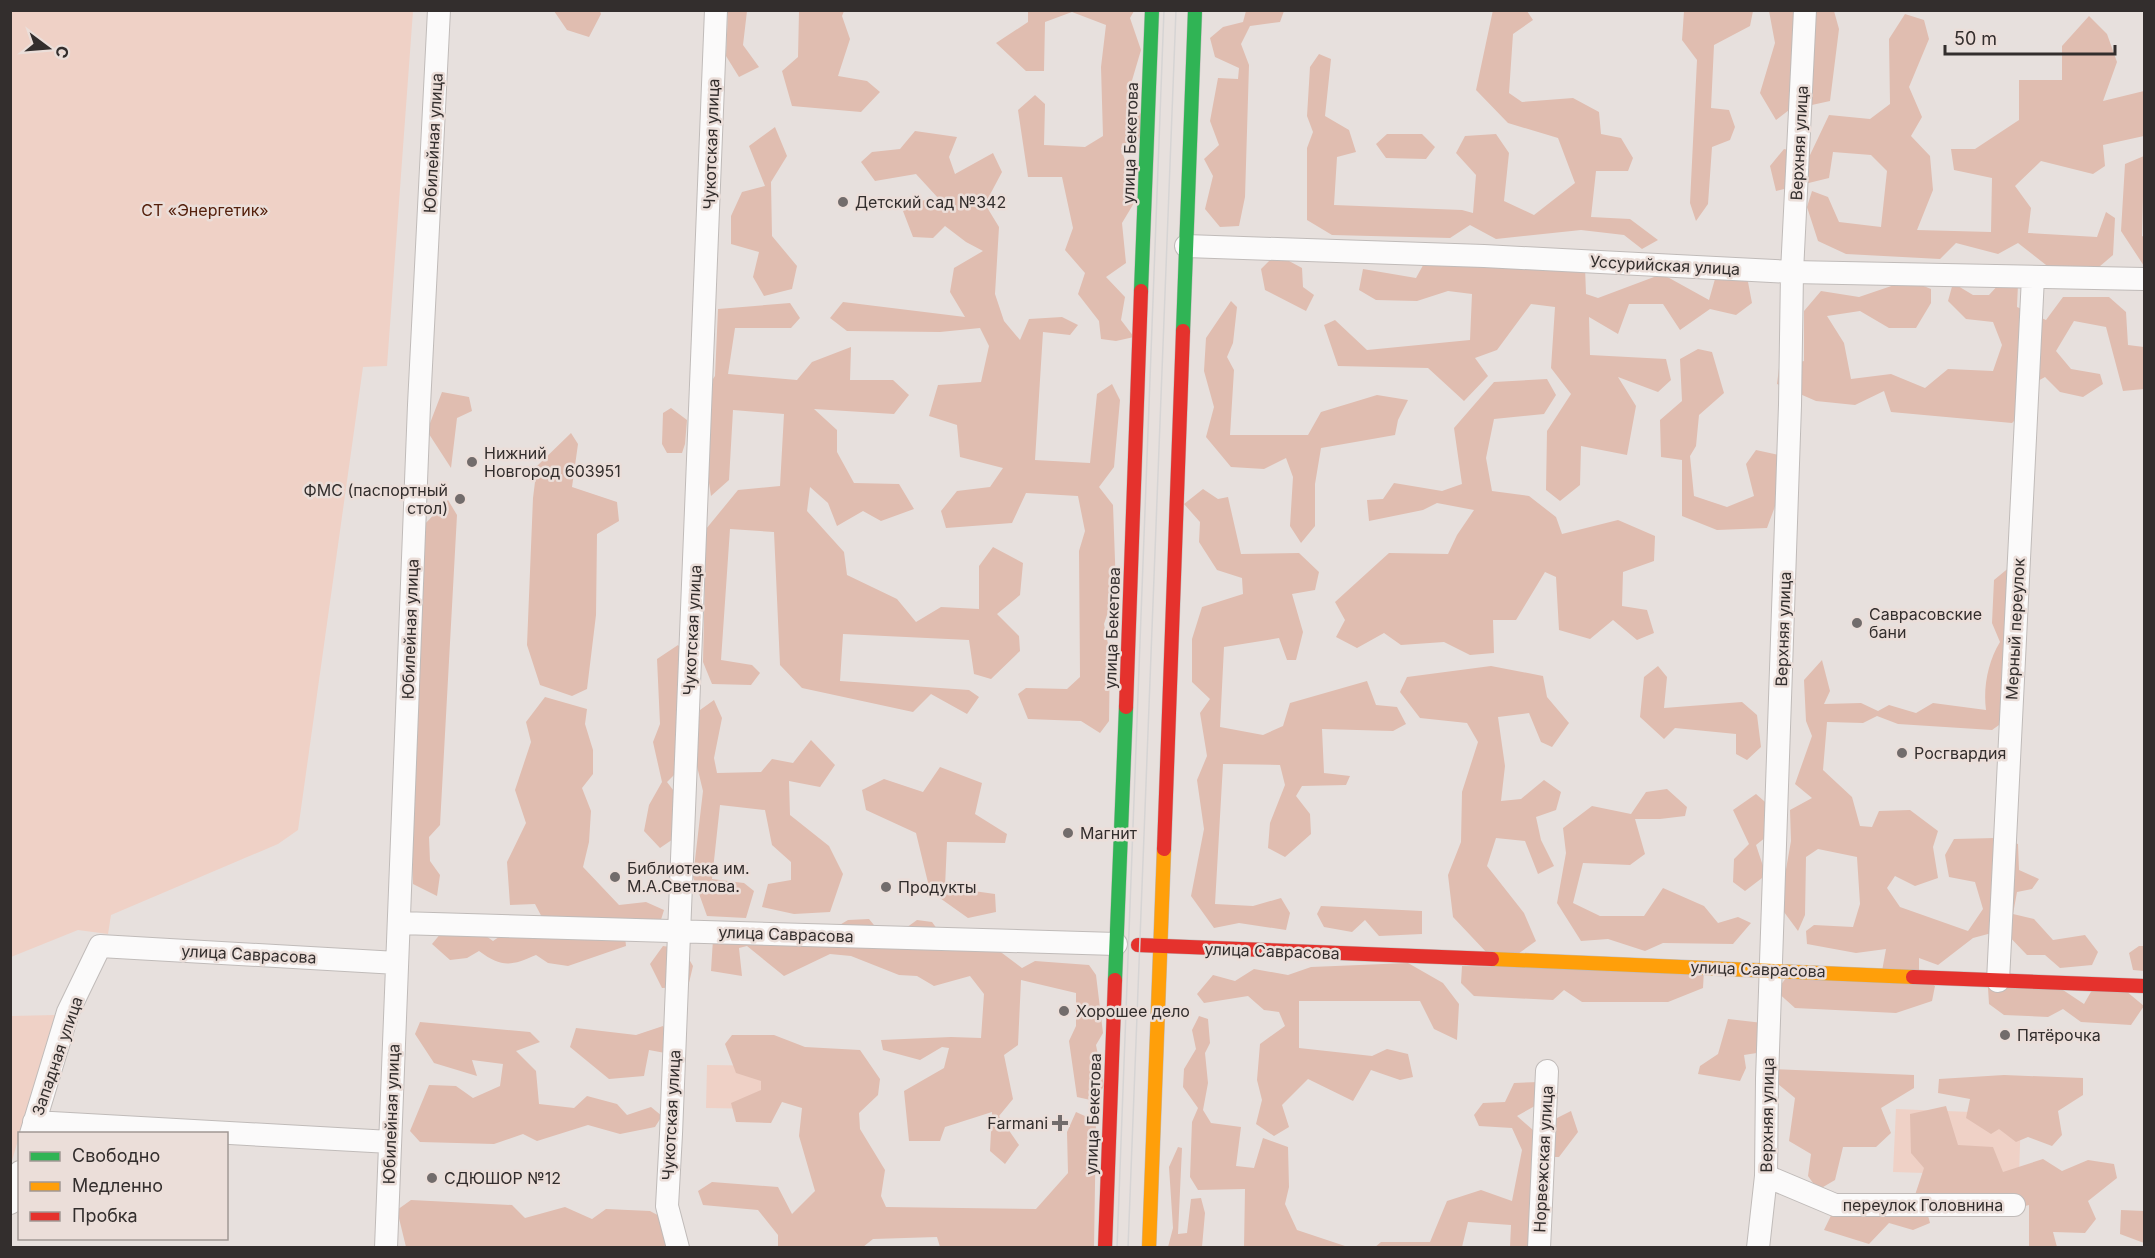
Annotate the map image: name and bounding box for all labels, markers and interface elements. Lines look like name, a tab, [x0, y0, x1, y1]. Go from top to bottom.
north arrow	[18, 18, 78, 78]
scale bar	[1945, 18, 2114, 56]
text: 50 m	[1954, 28, 1997, 49]
text: С	[51, 44, 74, 61]
street label: Юбилейная улица	[419, 72, 447, 214]
street label: Чукотская улица	[699, 78, 723, 210]
street label: улица Бекетова	[1118, 82, 1142, 204]
street label: Верхняя улица	[1786, 85, 1812, 201]
place label: Детский сад №342	[855, 192, 1006, 212]
marker: Детский сад №342	[836, 195, 850, 209]
park label: СТ «Энергетик»	[141, 200, 269, 220]
street label: Уссурийская улица	[1590, 251, 1740, 279]
place label: Нижний Новгород 603951	[484, 443, 621, 481]
marker: Нижний Новгород 603951	[465, 455, 479, 469]
place label: ФМС (паспортный стол)	[304, 480, 448, 518]
marker: ФМС (паспортный стол)	[453, 492, 467, 506]
street label: Мерный переулок	[2001, 557, 2029, 700]
street label: Юбилейная улица	[398, 558, 422, 700]
street label: Чукотская улица	[679, 564, 705, 696]
street label: улица Бекетова	[1100, 567, 1124, 689]
street label: Верхняя улица	[1771, 571, 1795, 687]
place label: Саврасовские бани	[1869, 604, 1982, 642]
marker: Саврасовские бани	[1850, 616, 1864, 630]
place label: Росгвардия	[1914, 743, 2006, 763]
marker: Росгвардия	[1895, 746, 1909, 760]
place label: Магнит	[1080, 823, 1138, 843]
marker: Магнит	[1061, 826, 1075, 840]
place label: Библиотека им. М.А.Светлова.	[627, 858, 750, 896]
marker: Библиотека им. М.А.Светлова.	[608, 870, 622, 884]
place label: Продукты	[898, 877, 976, 897]
marker: Продукты	[879, 880, 893, 894]
street label: улица Саврасова	[718, 922, 854, 946]
street label: улица Саврасова	[1204, 939, 1340, 963]
street label: улица Саврасова	[181, 940, 317, 968]
street label: улица Саврасова	[1690, 957, 1826, 981]
street label: Западная улица	[27, 994, 87, 1118]
place label: Хорошее дело	[1076, 1001, 1190, 1021]
marker: Хорошее дело	[1057, 1004, 1071, 1018]
place label: Пятёрочка	[2017, 1025, 2101, 1045]
marker: Пятёрочка	[1998, 1028, 2012, 1042]
street label: Юбилейная улица	[379, 1043, 403, 1185]
street label: Чукотская улица	[658, 1049, 684, 1181]
street label: улица Бекетова	[1081, 1053, 1105, 1175]
street label: Верхняя улица	[1756, 1057, 1778, 1173]
street label: Норвежская улица	[1529, 1085, 1557, 1233]
place label: Farmani	[987, 1113, 1048, 1133]
marker: Farmani	[1053, 1116, 1067, 1130]
legend	[18, 1132, 228, 1240]
text: Свободно	[72, 1145, 160, 1166]
place label: СДЮШОР №12	[444, 1168, 561, 1188]
marker: СДЮШОР №12	[425, 1171, 439, 1185]
text: Медленно	[72, 1175, 163, 1196]
street label: переулок Головнина	[1843, 1195, 2003, 1215]
text: Пробка	[72, 1205, 138, 1226]

